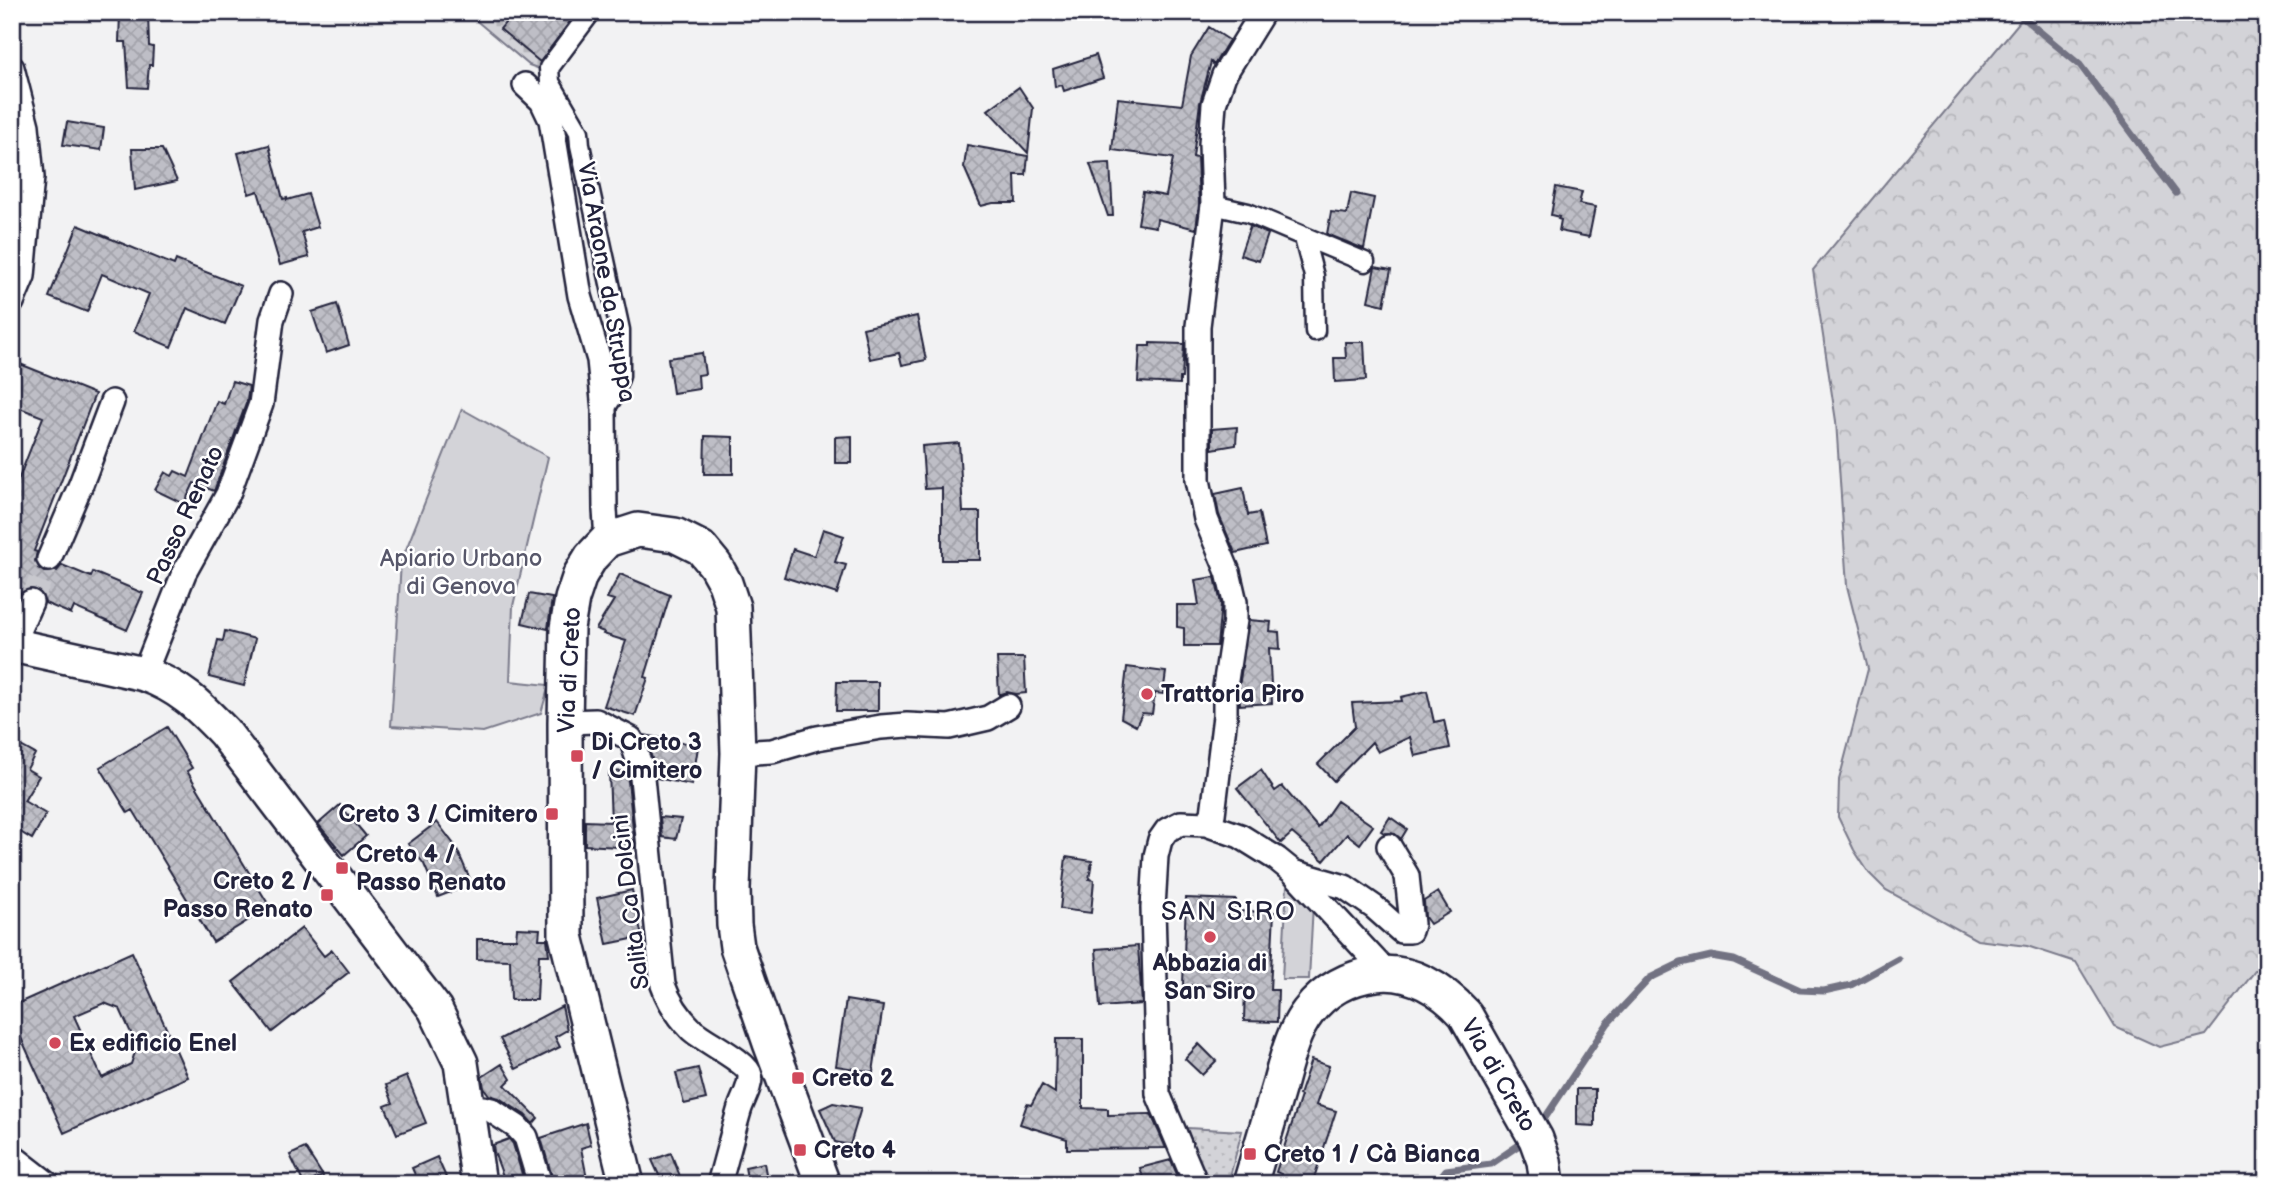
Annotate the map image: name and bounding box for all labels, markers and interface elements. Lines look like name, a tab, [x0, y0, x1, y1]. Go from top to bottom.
street label: Via Araone da Struppa	[571, 160, 642, 405]
street label: Passo Renato	[141, 441, 230, 589]
park label: Apiario Urbano di Genova	[380, 544, 542, 601]
street label: Via di Creto	[552, 606, 587, 734]
place label: Trattoria Piro	[1161, 680, 1305, 709]
marker: Trattoria Piro	[1139, 686, 1155, 702]
place label: Di Creto 3 / Cimitero	[591, 728, 702, 785]
marker: Di Creto 3 / Cimitero	[569, 748, 585, 764]
place label: Creto 3 / Cimitero	[338, 800, 538, 829]
marker: Creto 3 / Cimitero	[544, 806, 560, 822]
street label: Salita Ca Dolcini	[605, 813, 656, 991]
place label: Creto 4 / Passo Renato	[356, 840, 506, 897]
marker: Creto 4 / Passo Renato	[334, 860, 350, 876]
place label: Creto 2 / Passo Renato	[163, 867, 313, 924]
marker: Creto 2 / Passo Renato	[319, 887, 335, 903]
district label: SAN SIRO	[1161, 897, 1297, 928]
marker: Abbazia di San Siro	[1202, 929, 1218, 945]
place label: Abbazia di San Siro	[1152, 949, 1267, 1006]
street label: Via di Creto	[1454, 1013, 1543, 1137]
place label: Ex edificio Enel	[69, 1029, 237, 1058]
marker: Ex edificio Enel	[47, 1035, 63, 1051]
place label: Creto 2	[812, 1064, 895, 1093]
marker: Creto 2	[790, 1070, 806, 1086]
place label: Creto 4	[814, 1136, 896, 1165]
place label: Creto 1 / Cà Bianca	[1264, 1140, 1480, 1169]
marker: Creto 4	[792, 1142, 808, 1158]
marker: Creto 1 / Cà Bianca	[1242, 1146, 1258, 1162]

